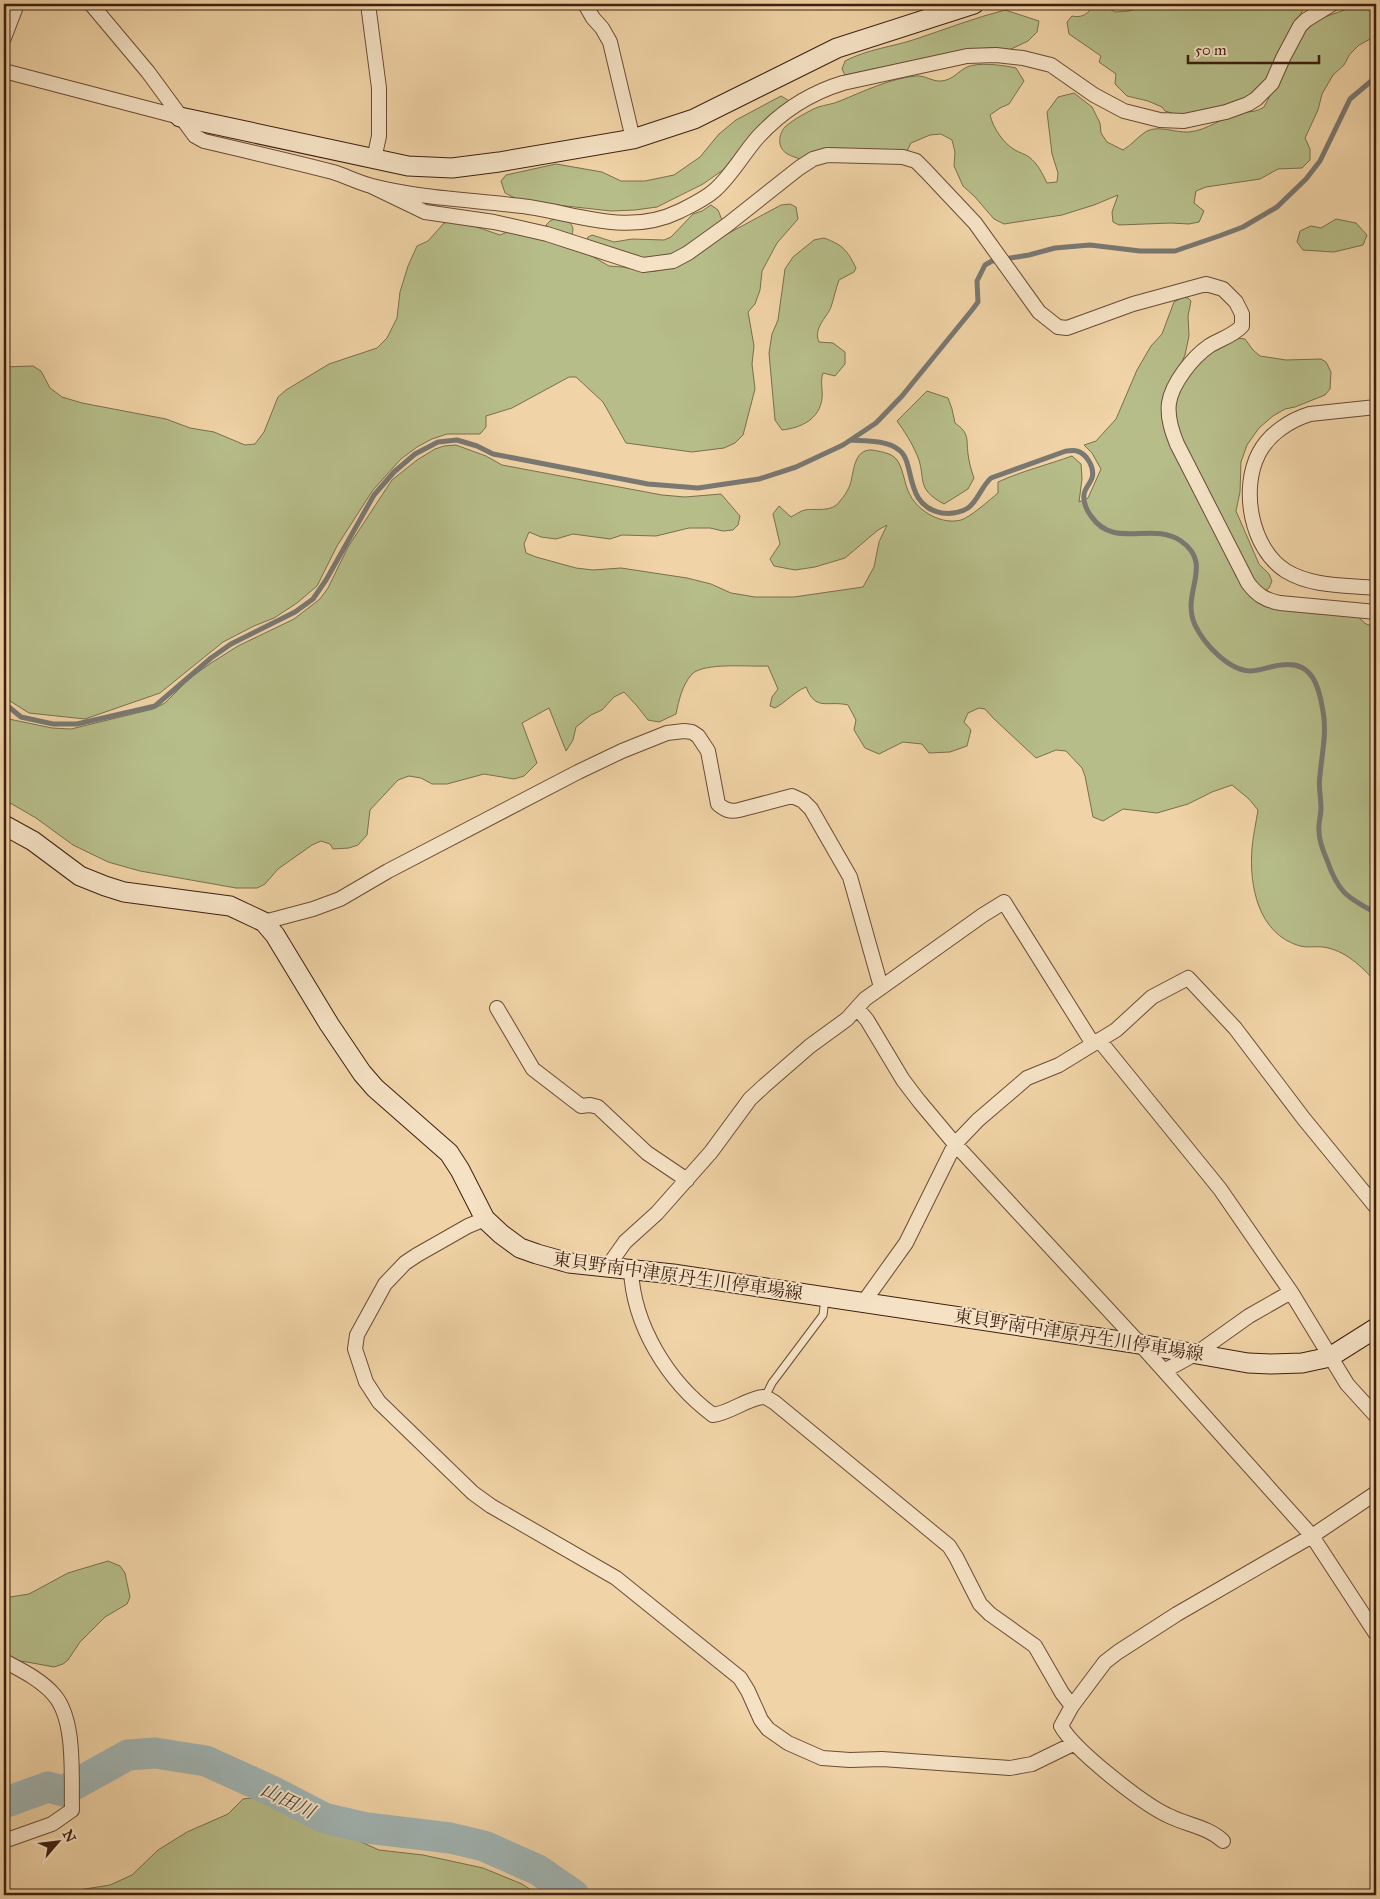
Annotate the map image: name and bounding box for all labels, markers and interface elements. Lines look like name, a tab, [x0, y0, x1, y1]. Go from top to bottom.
scale bar	[1188, 32, 1319, 64]
text: 50 m	[1195, 41, 1227, 59]
street label: 東貝野南中津原丹生川停車場線	[552, 1248, 804, 1304]
street label: 東貝野南中津原丹生川停車場線	[953, 1304, 1205, 1366]
water label: 山田川	[257, 1778, 320, 1824]
north arrow	[32, 1816, 82, 1866]
text: N	[59, 1827, 79, 1845]

